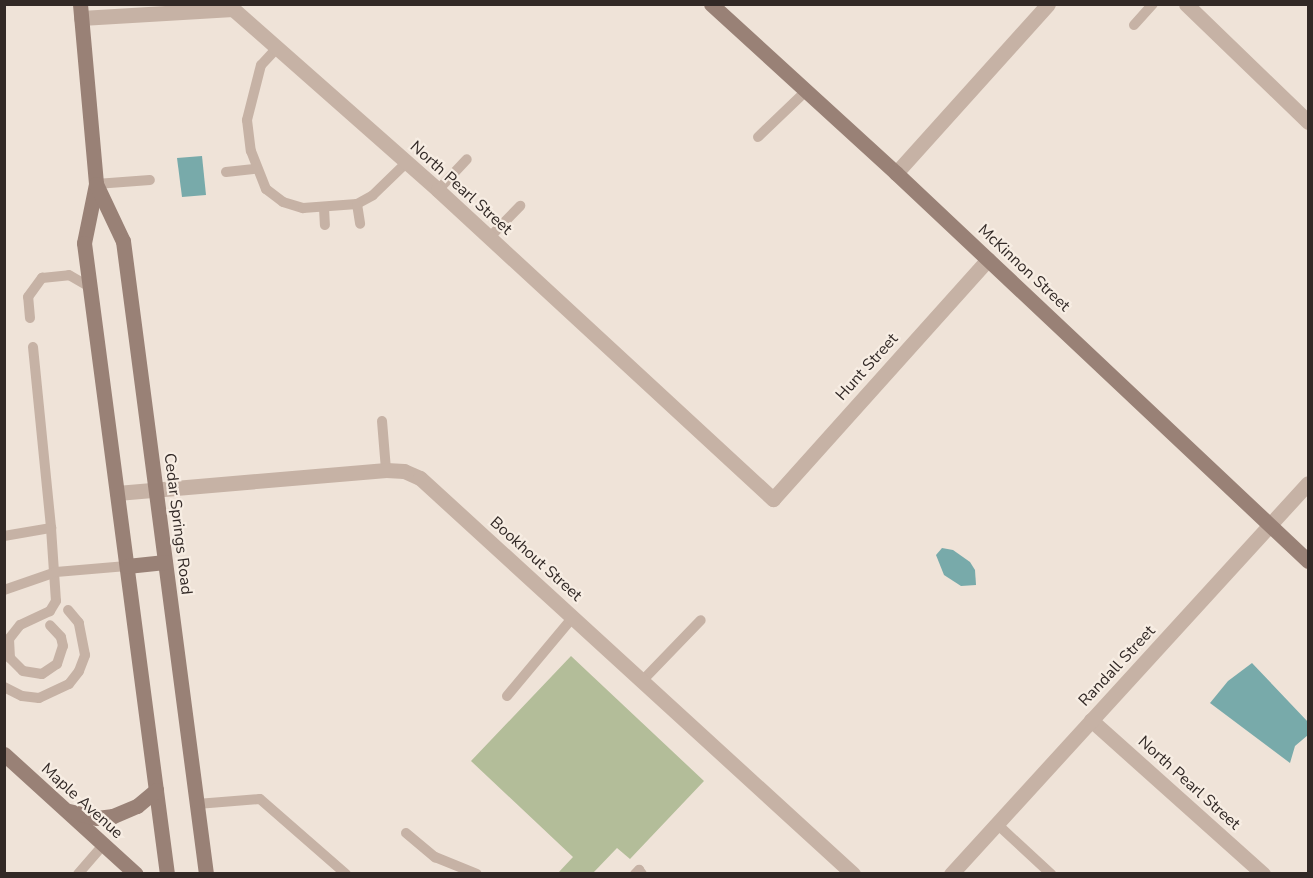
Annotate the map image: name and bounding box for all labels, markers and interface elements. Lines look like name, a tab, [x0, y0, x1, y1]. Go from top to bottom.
street label: North Pearl Street	[406, 137, 516, 239]
street label: McKinnon Street	[974, 220, 1074, 316]
street label: Hunt Street	[832, 330, 902, 404]
street label: Cedar Springs Road	[160, 452, 196, 596]
street label: Bookhout Street	[486, 513, 586, 605]
street label: Randall Street	[1075, 622, 1159, 710]
street label: North Pearl Street	[1134, 732, 1244, 834]
street label: Maple Avenue	[37, 759, 127, 843]

